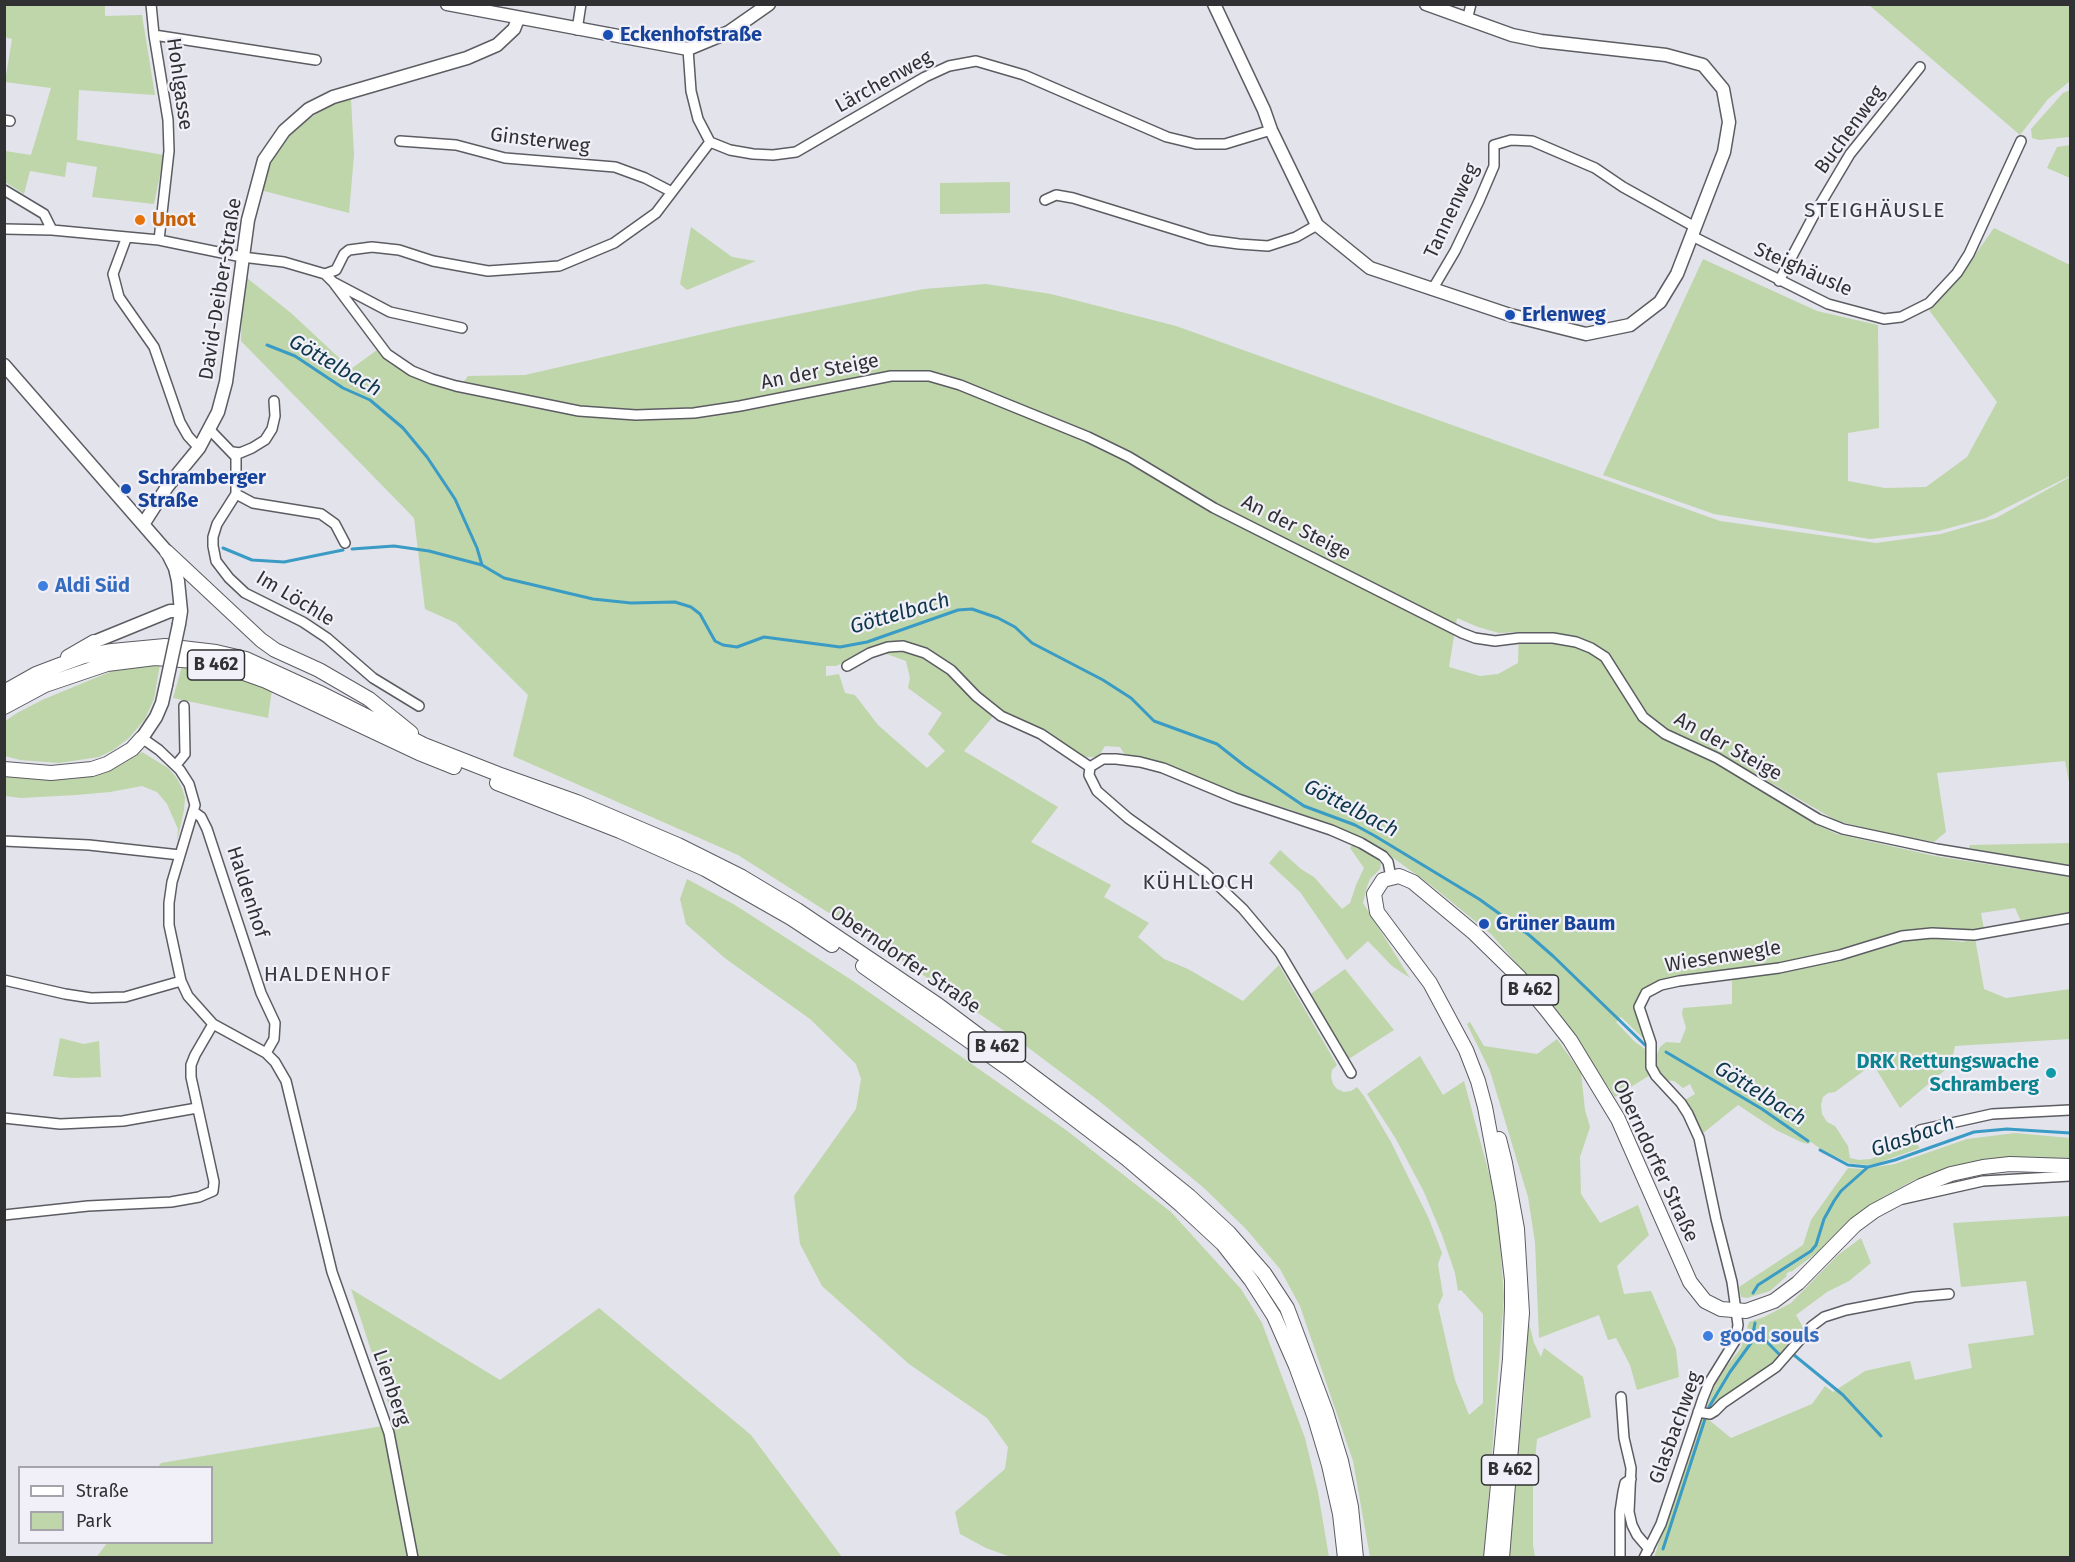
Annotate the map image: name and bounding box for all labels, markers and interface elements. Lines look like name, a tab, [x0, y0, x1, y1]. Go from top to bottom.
place label: Eckenhofstraße	[620, 23, 762, 47]
marker: Eckenhofstraße	[601, 28, 615, 42]
street label: Hohlgasse	[161, 36, 197, 132]
street label: Lärchenweg	[831, 45, 937, 119]
street label: Buchenweg	[1810, 81, 1890, 179]
street label: Ginsterweg	[489, 123, 591, 159]
street label: Tannenweg	[1420, 160, 1484, 262]
street label: David-Deiber-Straße	[195, 196, 247, 382]
district label: STEIGHÄUSLE	[1804, 198, 1946, 224]
place label: Unot	[152, 208, 196, 232]
marker: Unot	[133, 213, 147, 227]
street label: Steighäusle	[1750, 238, 1856, 302]
place label: Erlenweg	[1522, 303, 1606, 327]
marker: Erlenweg	[1503, 308, 1517, 322]
water label: Göttelbach	[284, 329, 386, 403]
street label: An der Steige	[759, 349, 881, 395]
place label: Schramberger Straße	[138, 466, 266, 513]
marker: Schramberger Straße	[119, 482, 133, 496]
street label: An der Steige	[1237, 490, 1355, 566]
street label: Im Löchle	[251, 566, 339, 632]
place label: Aldi Süd	[55, 574, 130, 598]
marker: Aldi Süd	[36, 579, 50, 593]
water label: Göttelbach	[847, 588, 953, 640]
road number: B 462	[188, 650, 244, 680]
street label: An der Steige	[1670, 707, 1786, 787]
water label: Göttelbach	[1299, 774, 1403, 844]
street label: Haldenhof	[221, 843, 273, 941]
district label: KÜHLLOCH	[1143, 870, 1255, 896]
street label: Oberndorfer Straße	[825, 901, 985, 1019]
place label: Grüner Baum	[1496, 912, 1615, 936]
marker: Grüner Baum	[1477, 917, 1491, 931]
street label: Wiesenwegle	[1663, 936, 1783, 978]
district label: HALDENHOF	[264, 962, 392, 988]
road number: B 462	[1502, 975, 1558, 1005]
road number: B 462	[968, 1032, 1026, 1062]
place label: DRK Rettungswache Schramberg	[1857, 1050, 2039, 1097]
water label: Göttelbach	[1710, 1056, 1810, 1132]
marker: DRK Rettungswache Schramberg	[2044, 1066, 2058, 1080]
street label: Oberndorfer Straße	[1607, 1076, 1703, 1246]
water label: Glasbach	[1868, 1111, 1958, 1163]
place label: good souls	[1720, 1324, 1819, 1348]
marker: good souls	[1701, 1329, 1715, 1343]
street label: Lienberg	[367, 1347, 415, 1429]
street label: Glasbachweg	[1645, 1369, 1707, 1487]
road number: B 462	[1482, 1455, 1538, 1485]
legend	[18, 1466, 213, 1544]
text: Straße	[76, 1480, 129, 1502]
text: Park	[76, 1510, 111, 1532]

